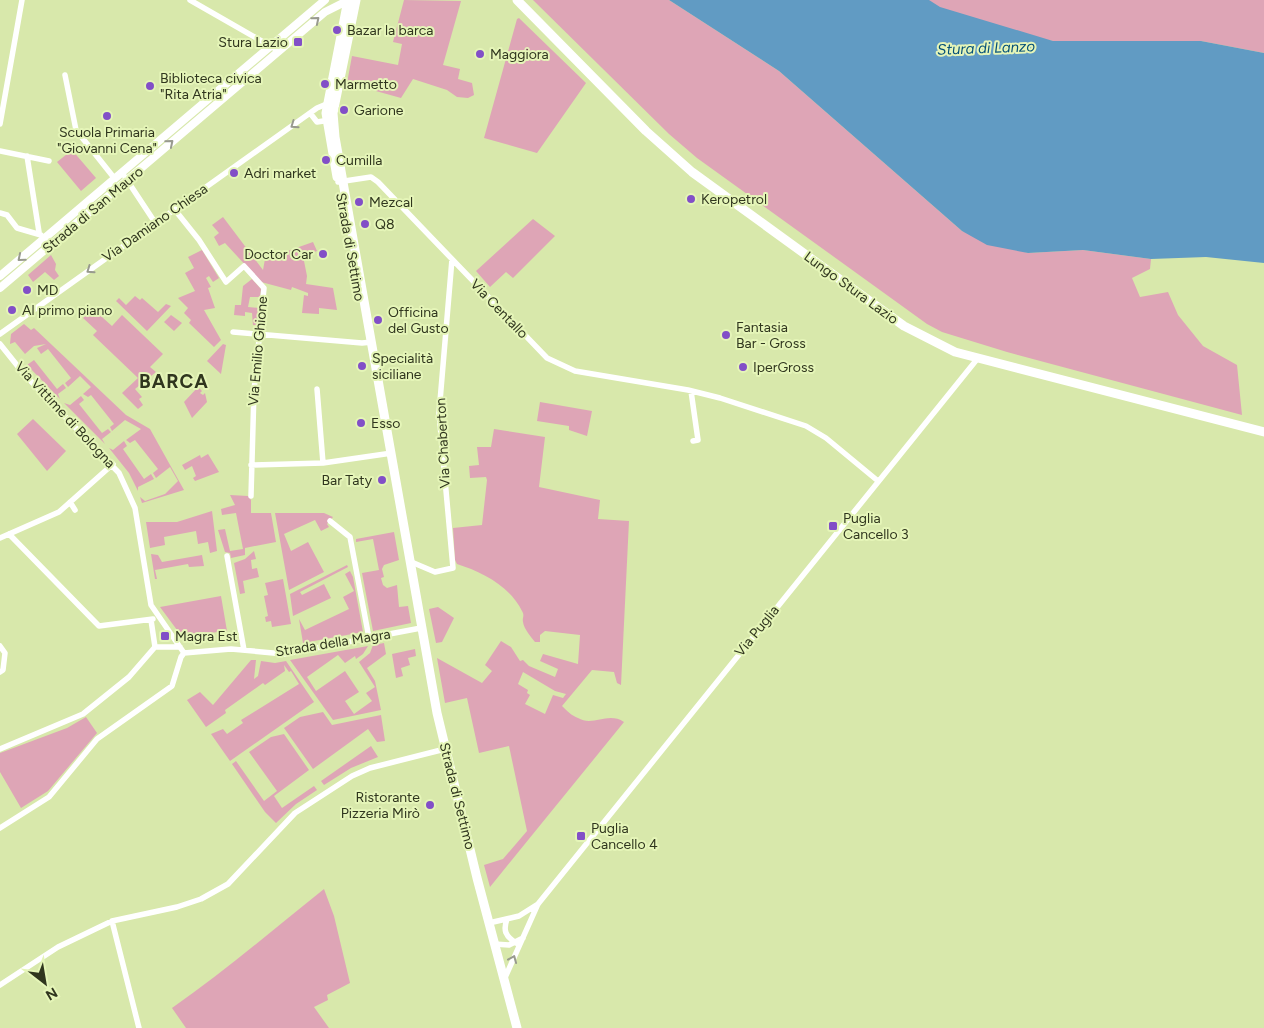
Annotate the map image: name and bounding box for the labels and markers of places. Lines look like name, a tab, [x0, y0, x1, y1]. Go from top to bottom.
place label: Bazar la barca	[347, 22, 433, 39]
marker: Bazar la barca	[331, 24, 343, 36]
place label: Stura Lazio	[218, 34, 288, 51]
marker: Stura Lazio	[292, 36, 304, 48]
place label: Maggiora	[490, 46, 549, 63]
marker: Maggiora	[474, 48, 486, 60]
place label: Biblioteca civica "Rita Atria"	[160, 70, 262, 103]
place label: Marmetto	[335, 76, 397, 93]
marker: Marmetto	[319, 78, 331, 90]
marker: Biblioteca civica "Rita Atria"	[144, 80, 156, 92]
place label: Garione	[354, 102, 404, 119]
marker: Garione	[338, 104, 350, 116]
marker: Scuola Primaria "Giovanni Cena"	[101, 110, 113, 122]
place label: Scuola Primaria "Giovanni Cena"	[57, 124, 157, 157]
place label: Cumilla	[336, 152, 382, 169]
marker: Cumilla	[320, 154, 332, 166]
place label: Adri market	[244, 165, 316, 182]
marker: Adri market	[228, 167, 240, 179]
place label: Keropetrol	[701, 191, 767, 208]
marker: Keropetrol	[685, 193, 697, 205]
place label: Mezcal	[369, 194, 413, 211]
marker: Mezcal	[353, 196, 365, 208]
place label: Q8	[375, 216, 395, 233]
marker: Q8	[359, 218, 371, 230]
place label: Doctor Car	[244, 246, 313, 263]
marker: Doctor Car	[317, 248, 329, 260]
place label: MD	[37, 282, 58, 299]
marker: MD	[21, 284, 33, 296]
place label: Al primo piano	[22, 302, 112, 319]
marker: Al primo piano	[6, 304, 18, 316]
place label: Officina del Gusto	[388, 304, 449, 337]
marker: Officina del Gusto	[372, 314, 384, 326]
place label: Fantasia Bar - Gross	[736, 319, 806, 352]
marker: Fantasia Bar - Gross	[720, 329, 732, 341]
place label: Specialità siciliane	[372, 350, 433, 383]
place label: IperGross	[753, 359, 814, 376]
marker: Specialità siciliane	[356, 360, 368, 372]
marker: IperGross	[737, 361, 749, 373]
place label: Esso	[371, 415, 400, 432]
marker: Esso	[355, 417, 367, 429]
place label: Bar Taty	[321, 472, 373, 489]
marker: Bar Taty	[376, 474, 388, 486]
place label: Puglia Cancello 3	[843, 510, 909, 543]
marker: Puglia Cancello 3	[827, 520, 839, 532]
place label: Magra Est	[175, 628, 238, 645]
marker: Magra Est	[159, 630, 171, 642]
place label: Ristorante Pizzeria Mirò	[341, 789, 420, 822]
marker: Ristorante Pizzeria Mirò	[424, 799, 436, 811]
place label: Puglia Cancello 4	[591, 820, 658, 853]
marker: Puglia Cancello 4	[575, 830, 587, 842]

